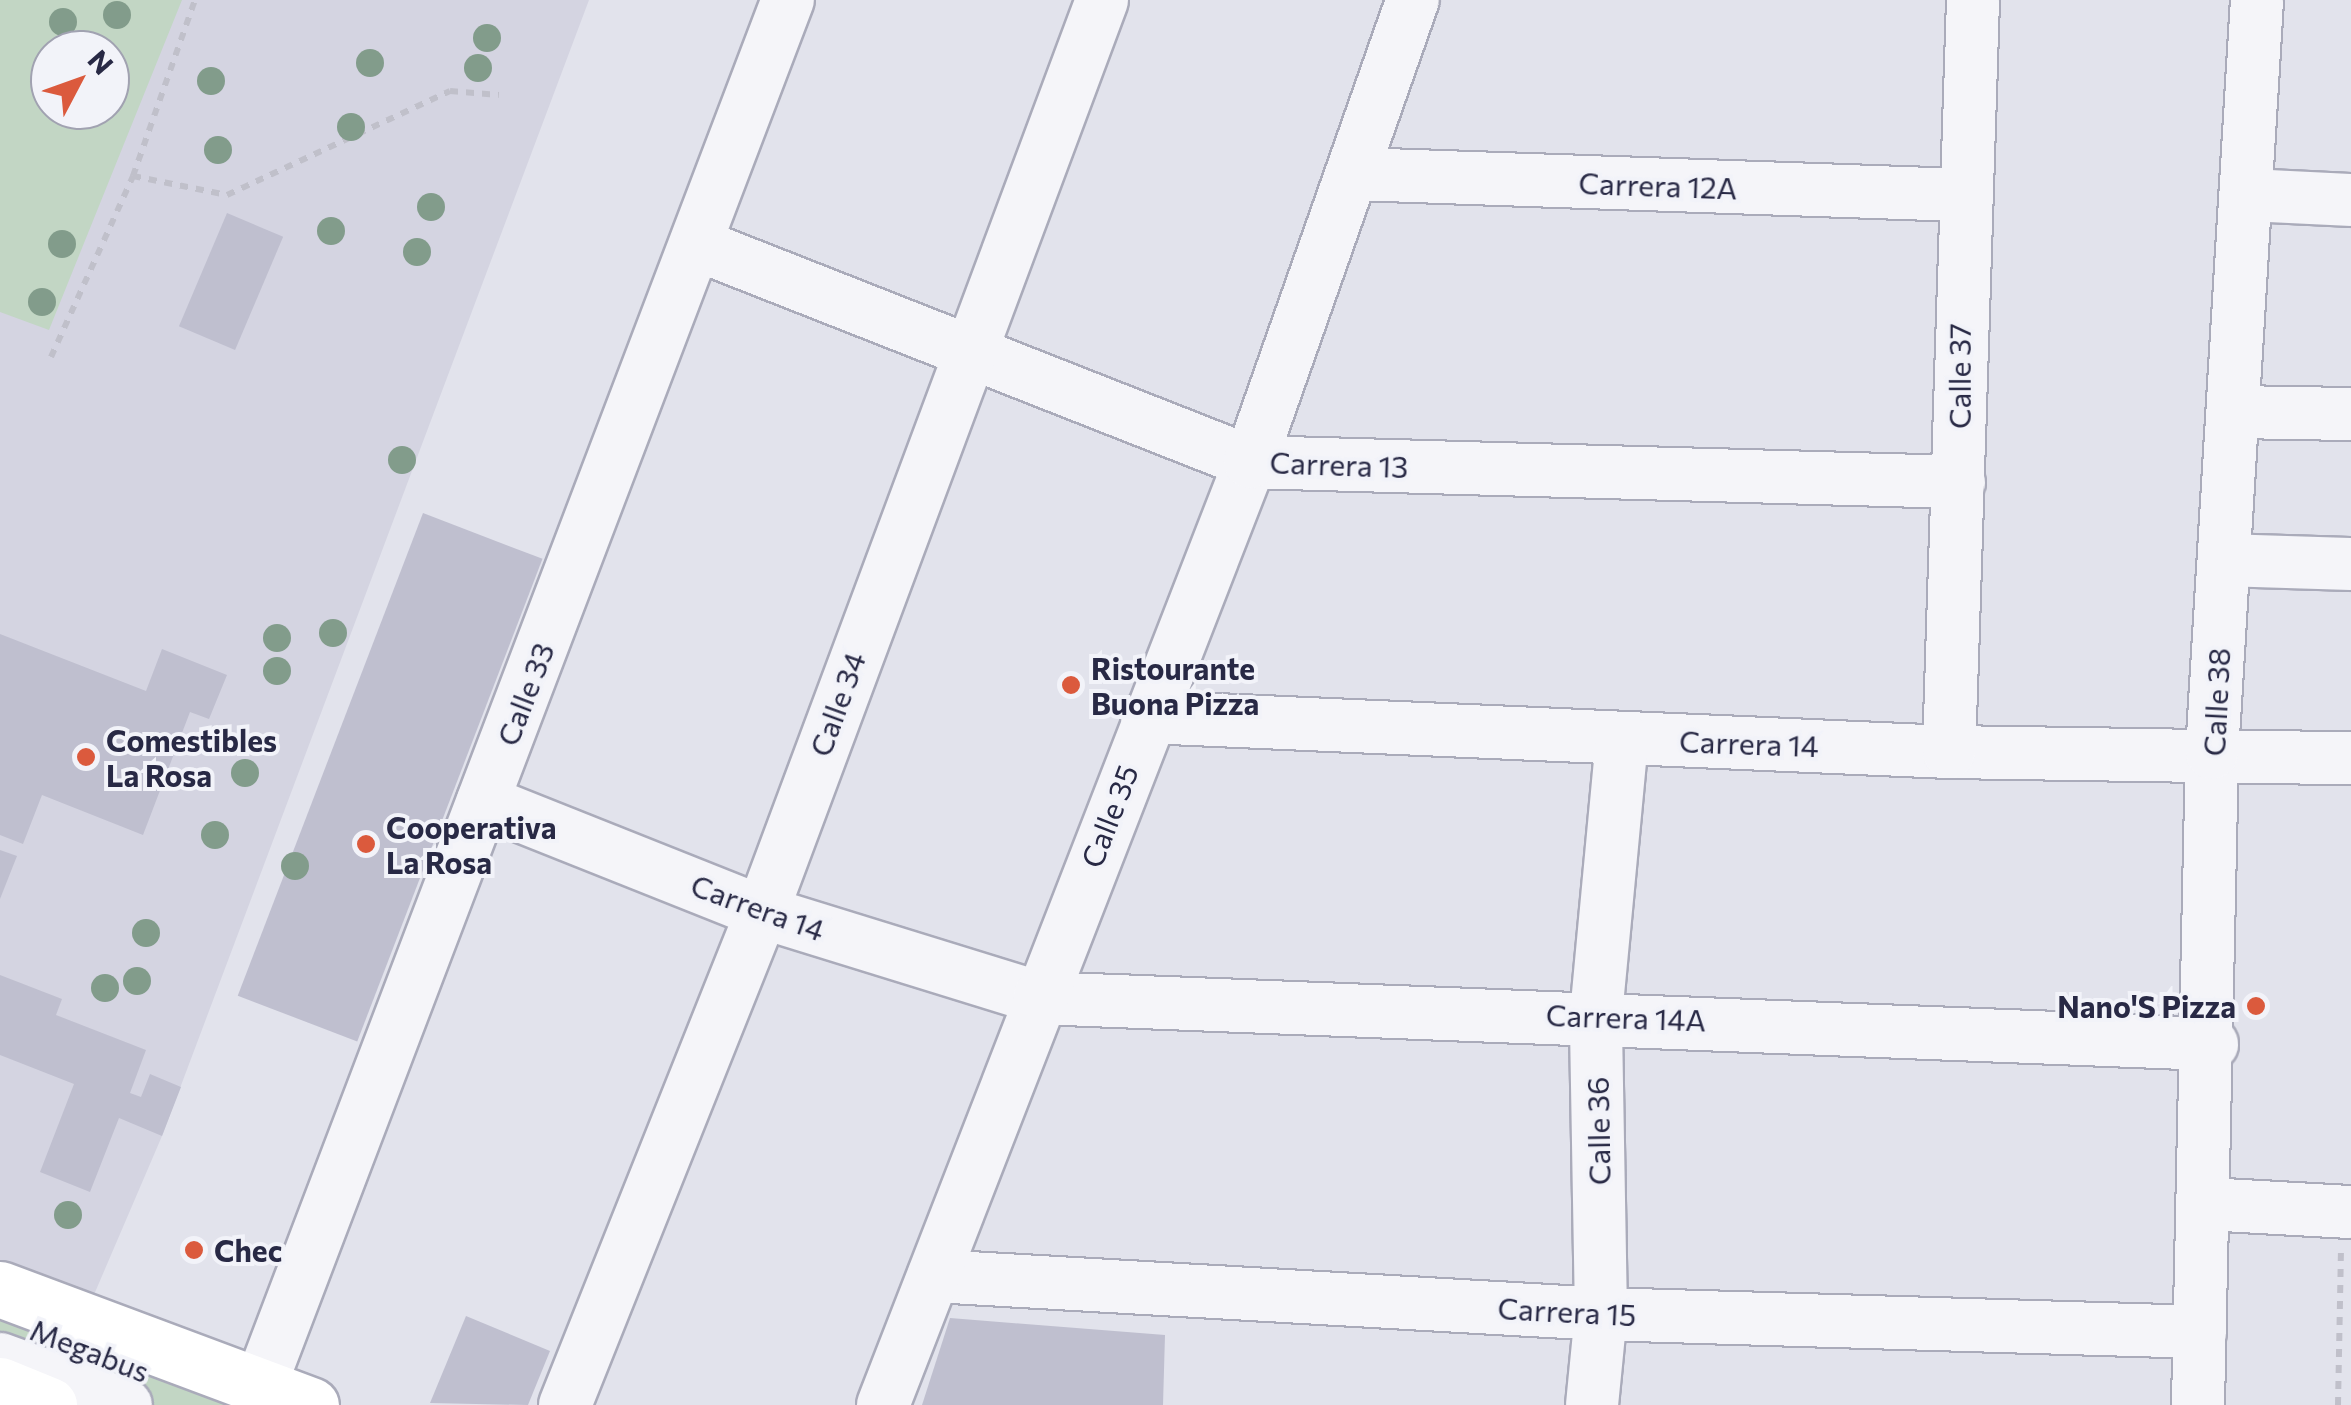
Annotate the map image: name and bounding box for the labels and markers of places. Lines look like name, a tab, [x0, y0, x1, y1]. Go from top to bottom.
place label: Ristourante Buona Pizza	[1091, 650, 1259, 720]
marker: Ristourante Buona Pizza	[1060, 674, 1082, 696]
place label: Comestibles La Rosa	[106, 722, 277, 792]
marker: Comestibles La Rosa	[75, 746, 97, 768]
place label: Cooperativa La Rosa	[386, 809, 557, 880]
marker: Cooperativa La Rosa	[355, 833, 377, 855]
place label: Nano'S Pizza	[2057, 988, 2236, 1024]
marker: Nano'S Pizza	[2245, 995, 2267, 1017]
place label: Chec	[214, 1232, 282, 1268]
marker: Chec	[183, 1239, 205, 1261]

